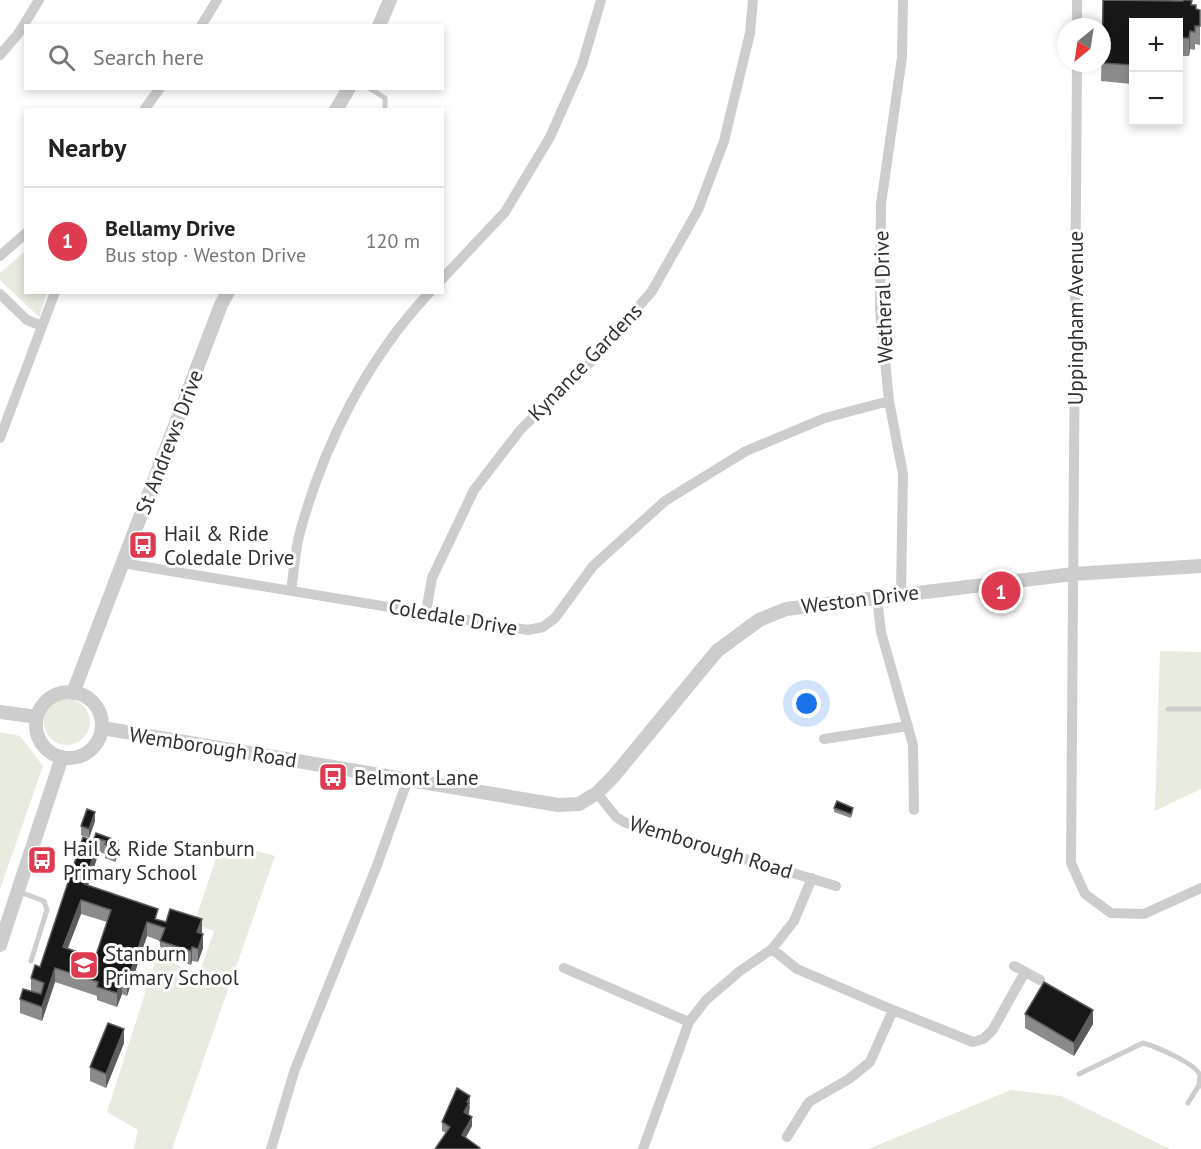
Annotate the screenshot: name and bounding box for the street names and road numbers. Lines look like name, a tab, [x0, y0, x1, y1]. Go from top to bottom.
street label: Wetheral Drive	[867, 230, 899, 364]
street label: Uppingham Avenue	[1062, 231, 1089, 405]
street label: Kynance Gardens	[522, 298, 648, 426]
street label: St Andrews Drive	[129, 366, 209, 518]
street label: Weston Drive	[800, 578, 920, 620]
street label: Coledale Drive	[386, 592, 520, 642]
street label: Wemborough Road	[127, 720, 299, 774]
street label: Wemborough Road	[626, 809, 796, 885]

